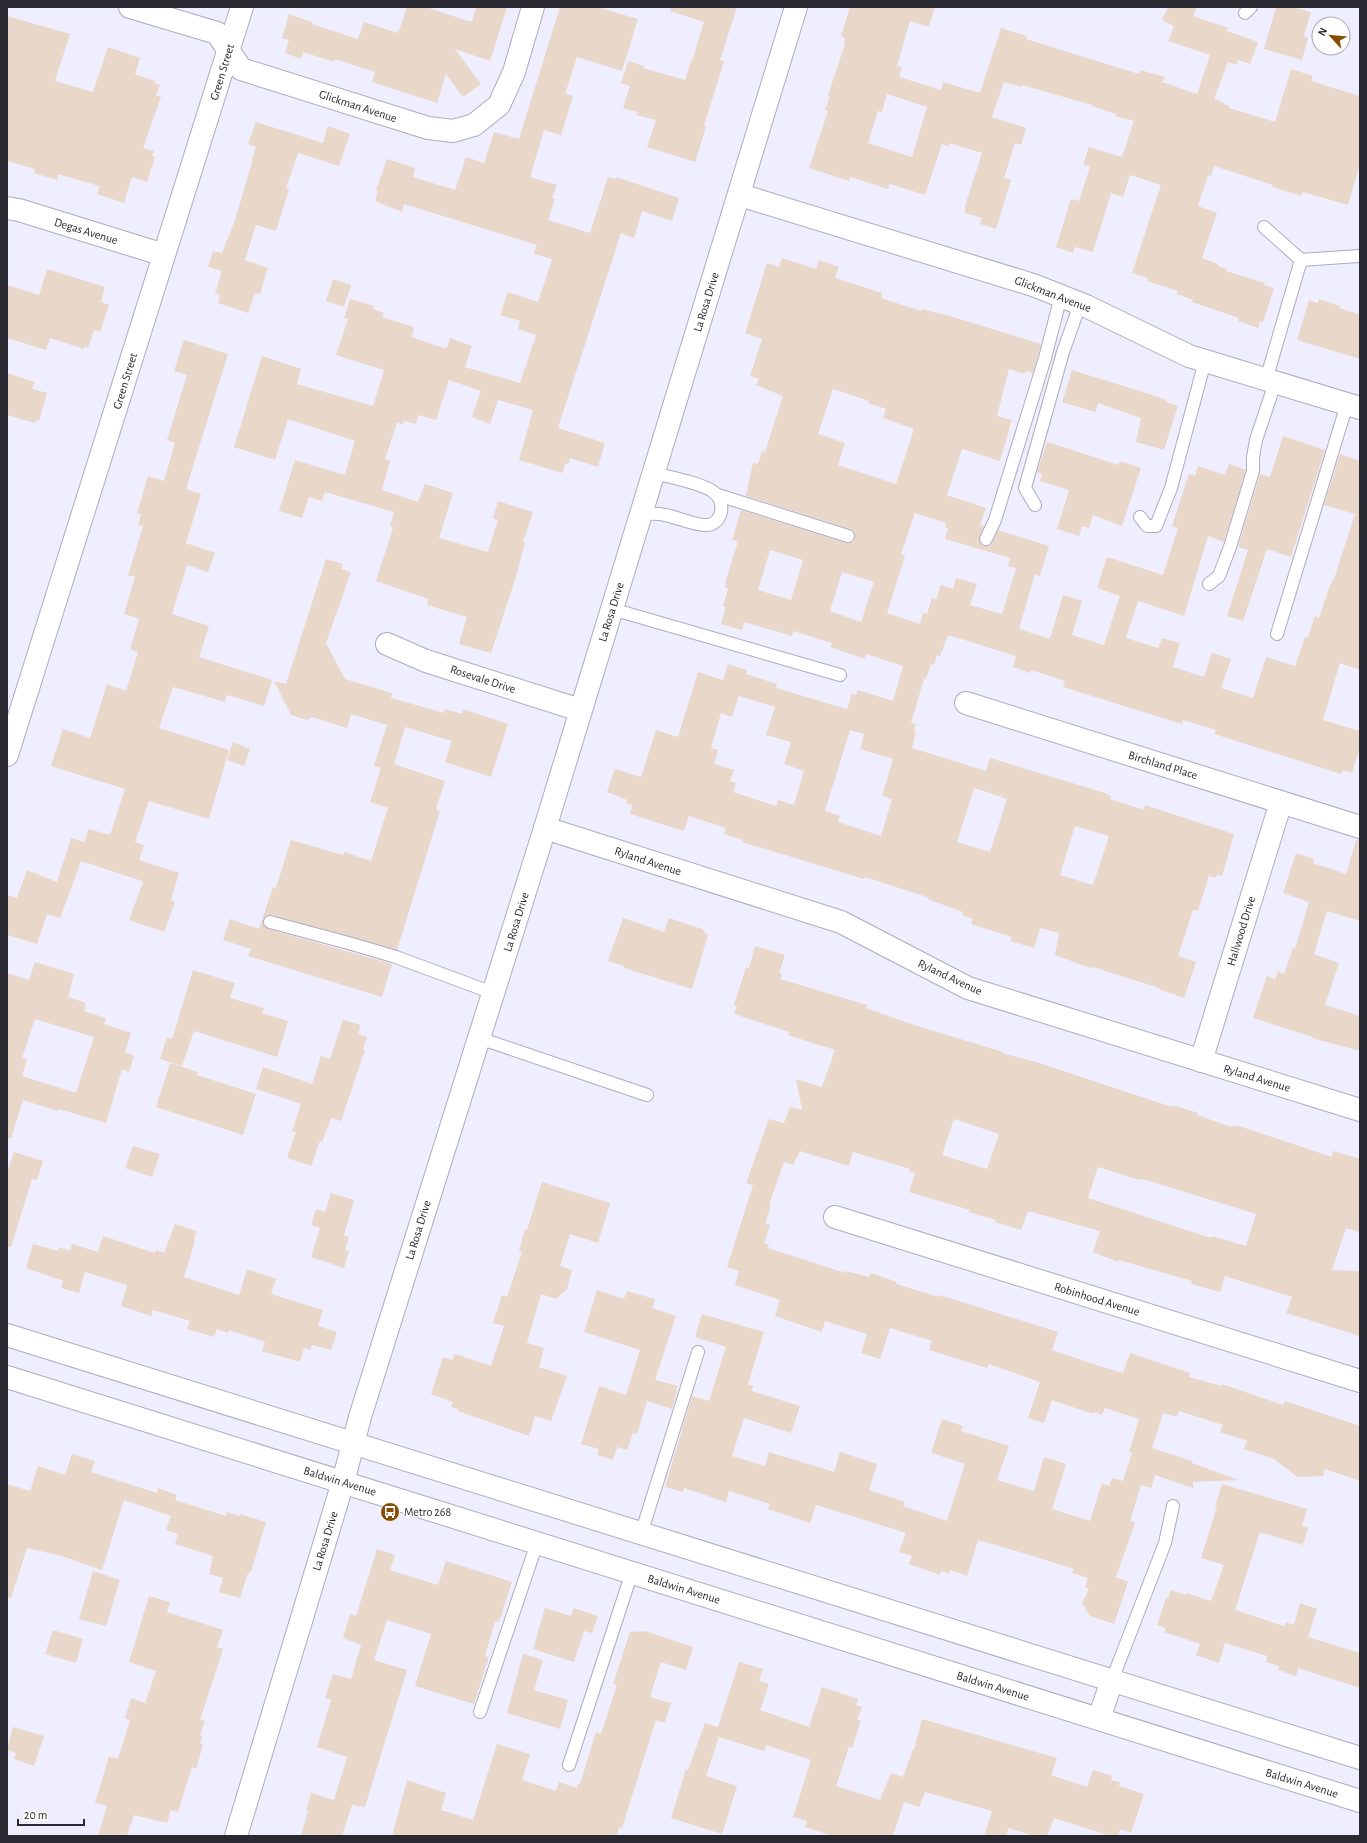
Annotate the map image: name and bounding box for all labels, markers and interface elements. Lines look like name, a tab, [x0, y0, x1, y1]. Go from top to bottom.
north arrow	[1311, 16, 1351, 56]
text: N	[1316, 26, 1329, 38]
street label: Green Street	[208, 42, 236, 102]
street label: Glickman Avenue	[318, 88, 398, 124]
street label: Degas Avenue	[53, 216, 119, 246]
street label: La Rosa Drive	[691, 271, 721, 333]
street label: Glickman Avenue	[1013, 274, 1093, 314]
street label: Green Street	[111, 351, 139, 411]
street label: La Rosa Drive	[596, 581, 626, 643]
street label: Rosevale Drive	[449, 663, 517, 695]
street label: Birchland Place	[1127, 749, 1199, 781]
street label: Ryland Avenue	[613, 845, 683, 878]
street label: La Rosa Drive	[501, 891, 531, 953]
street label: Hallwood Drive	[1225, 895, 1257, 967]
street label: Ryland Avenue	[916, 957, 984, 998]
street label: Ryland Avenue	[1222, 1062, 1292, 1095]
street label: La Rosa Drive	[403, 1199, 433, 1261]
street label: Robinhood Avenue	[1053, 1280, 1141, 1318]
street label: Baldwin Avenue	[302, 1464, 378, 1498]
bus stop icon: Metro 268	[379, 1501, 401, 1523]
place label: Metro 268	[404, 1506, 451, 1518]
street label: La Rosa Drive	[310, 1510, 340, 1572]
street label: Baldwin Avenue	[646, 1572, 722, 1606]
street label: Baldwin Avenue	[955, 1669, 1031, 1703]
street label: Baldwin Avenue	[1264, 1766, 1340, 1800]
scale bar	[18, 1801, 84, 1827]
text: 20 m	[24, 1809, 47, 1821]

